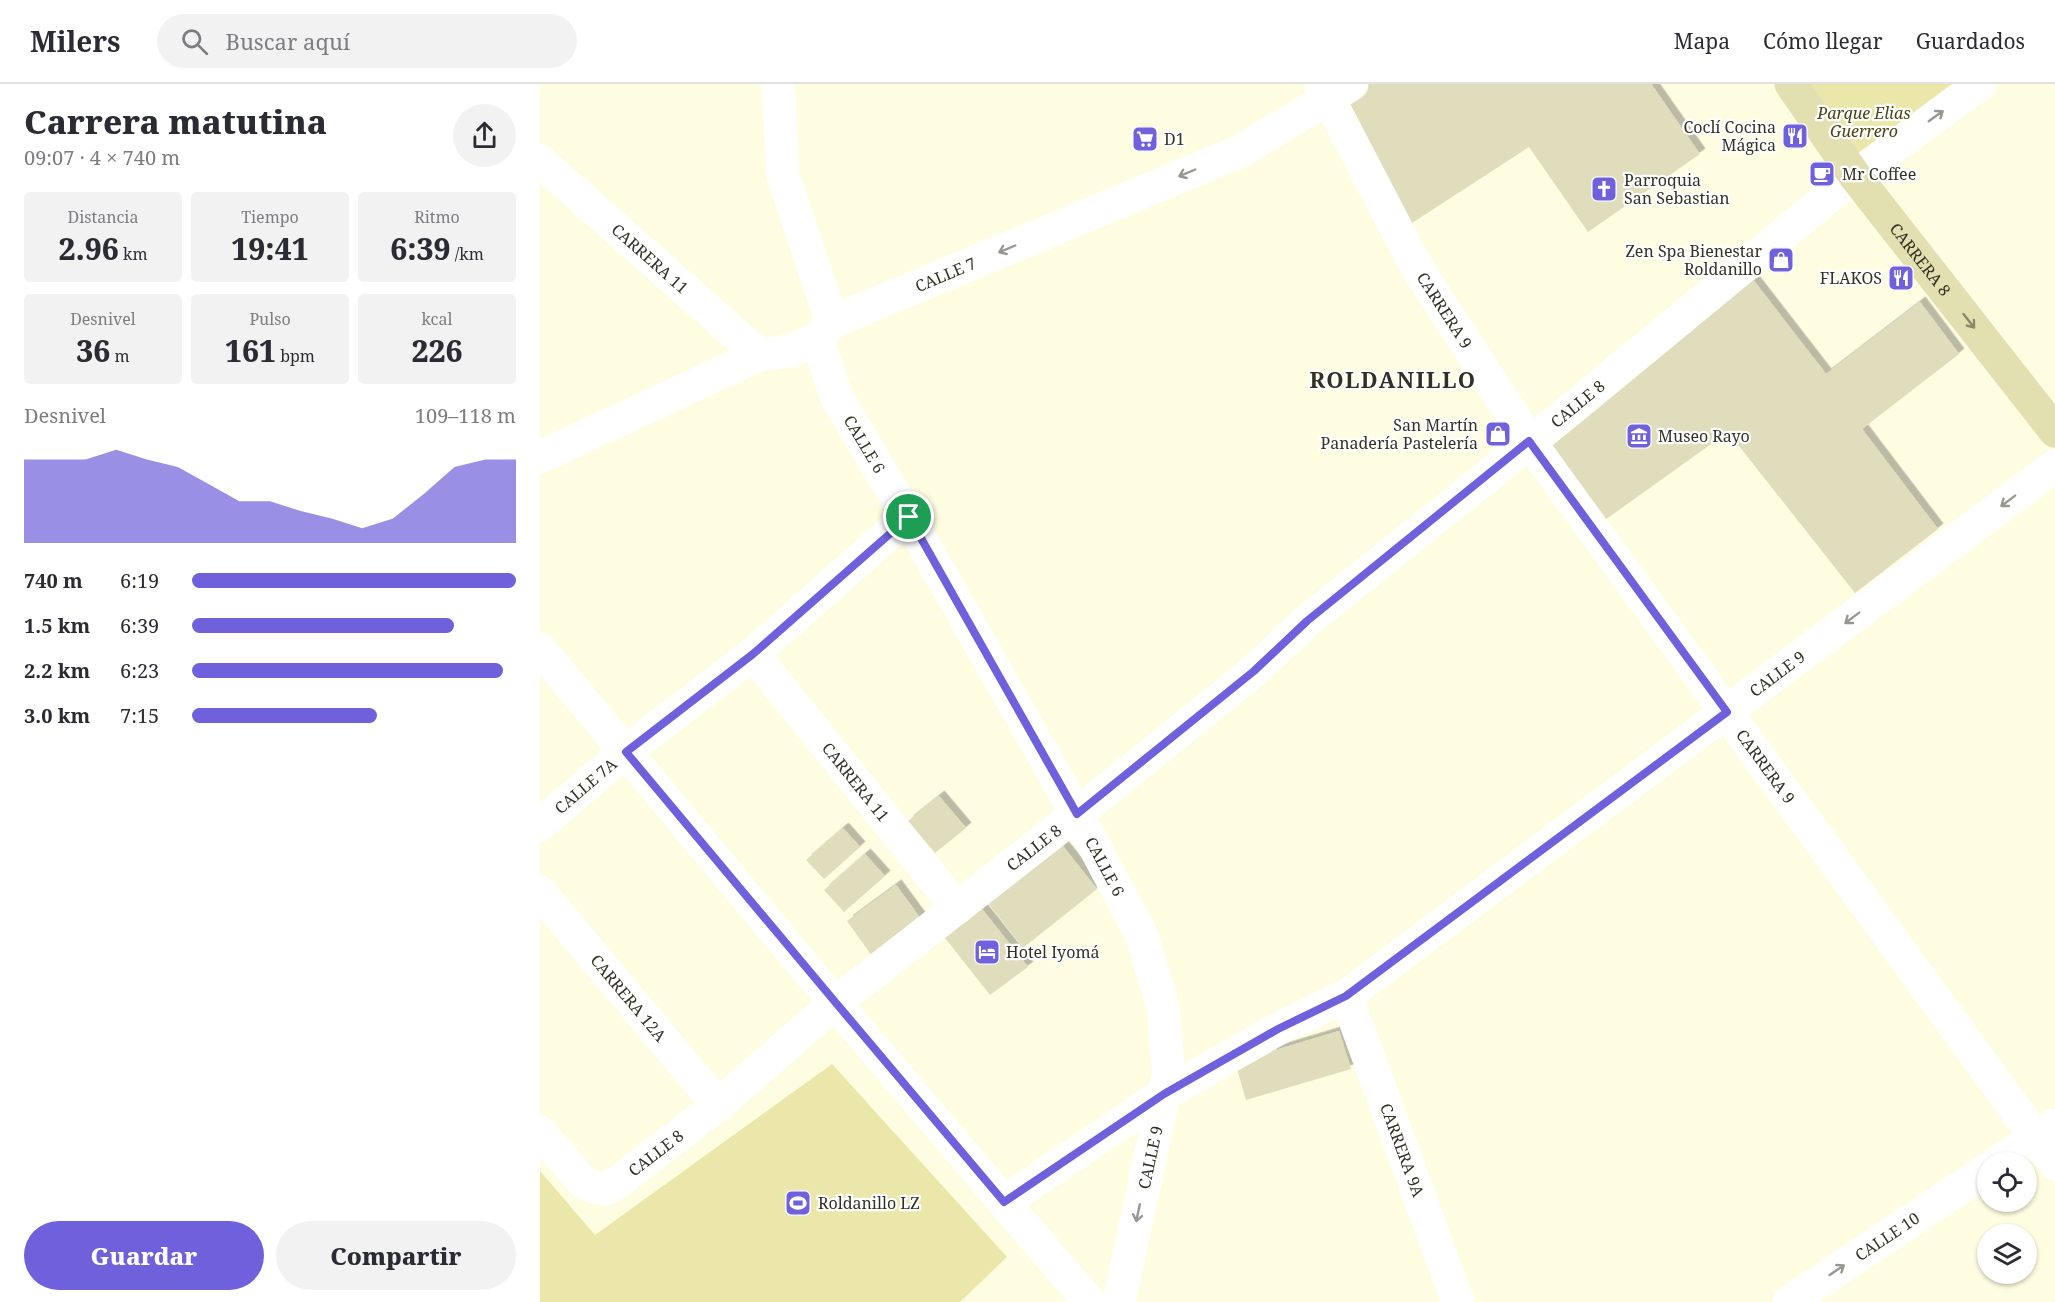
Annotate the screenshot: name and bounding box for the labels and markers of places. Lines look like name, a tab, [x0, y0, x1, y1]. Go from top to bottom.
place label: Coclí Cocina Mágica	[1683, 116, 1776, 156]
restaurant icon: Coclí Cocina Mágica	[1780, 121, 1810, 151]
supermarket icon: D1	[1130, 124, 1160, 154]
place label: D1	[1164, 128, 1185, 150]
cafe icon: Mr Coffee	[1807, 159, 1837, 189]
place label: Mr Coffee	[1842, 163, 1916, 185]
place label: Parroquia San Sebastian	[1624, 169, 1730, 209]
church icon: Parroquia San Sebastian	[1589, 174, 1619, 204]
place label: Zen Spa Bienestar Roldanillo	[1625, 240, 1762, 280]
shop icon: Zen Spa Bienestar Roldanillo	[1766, 245, 1796, 275]
restaurant icon: FLAKOS	[1886, 263, 1916, 293]
place label: FLAKOS	[1820, 267, 1882, 289]
place label: San Martín Panadería Pastelería	[1321, 414, 1478, 454]
shop icon: San Martín Panadería Pastelería	[1483, 419, 1513, 449]
museum icon: Museo Rayo	[1624, 421, 1654, 451]
place label: Museo Rayo	[1658, 425, 1750, 447]
pin	[883, 491, 934, 542]
hotel icon: Hotel Iyomá	[972, 937, 1002, 967]
place label: Hotel Iyomá	[1006, 941, 1100, 963]
sports icon: Roldanillo LZ	[783, 1188, 813, 1218]
place label: Roldanillo LZ	[818, 1192, 920, 1214]

